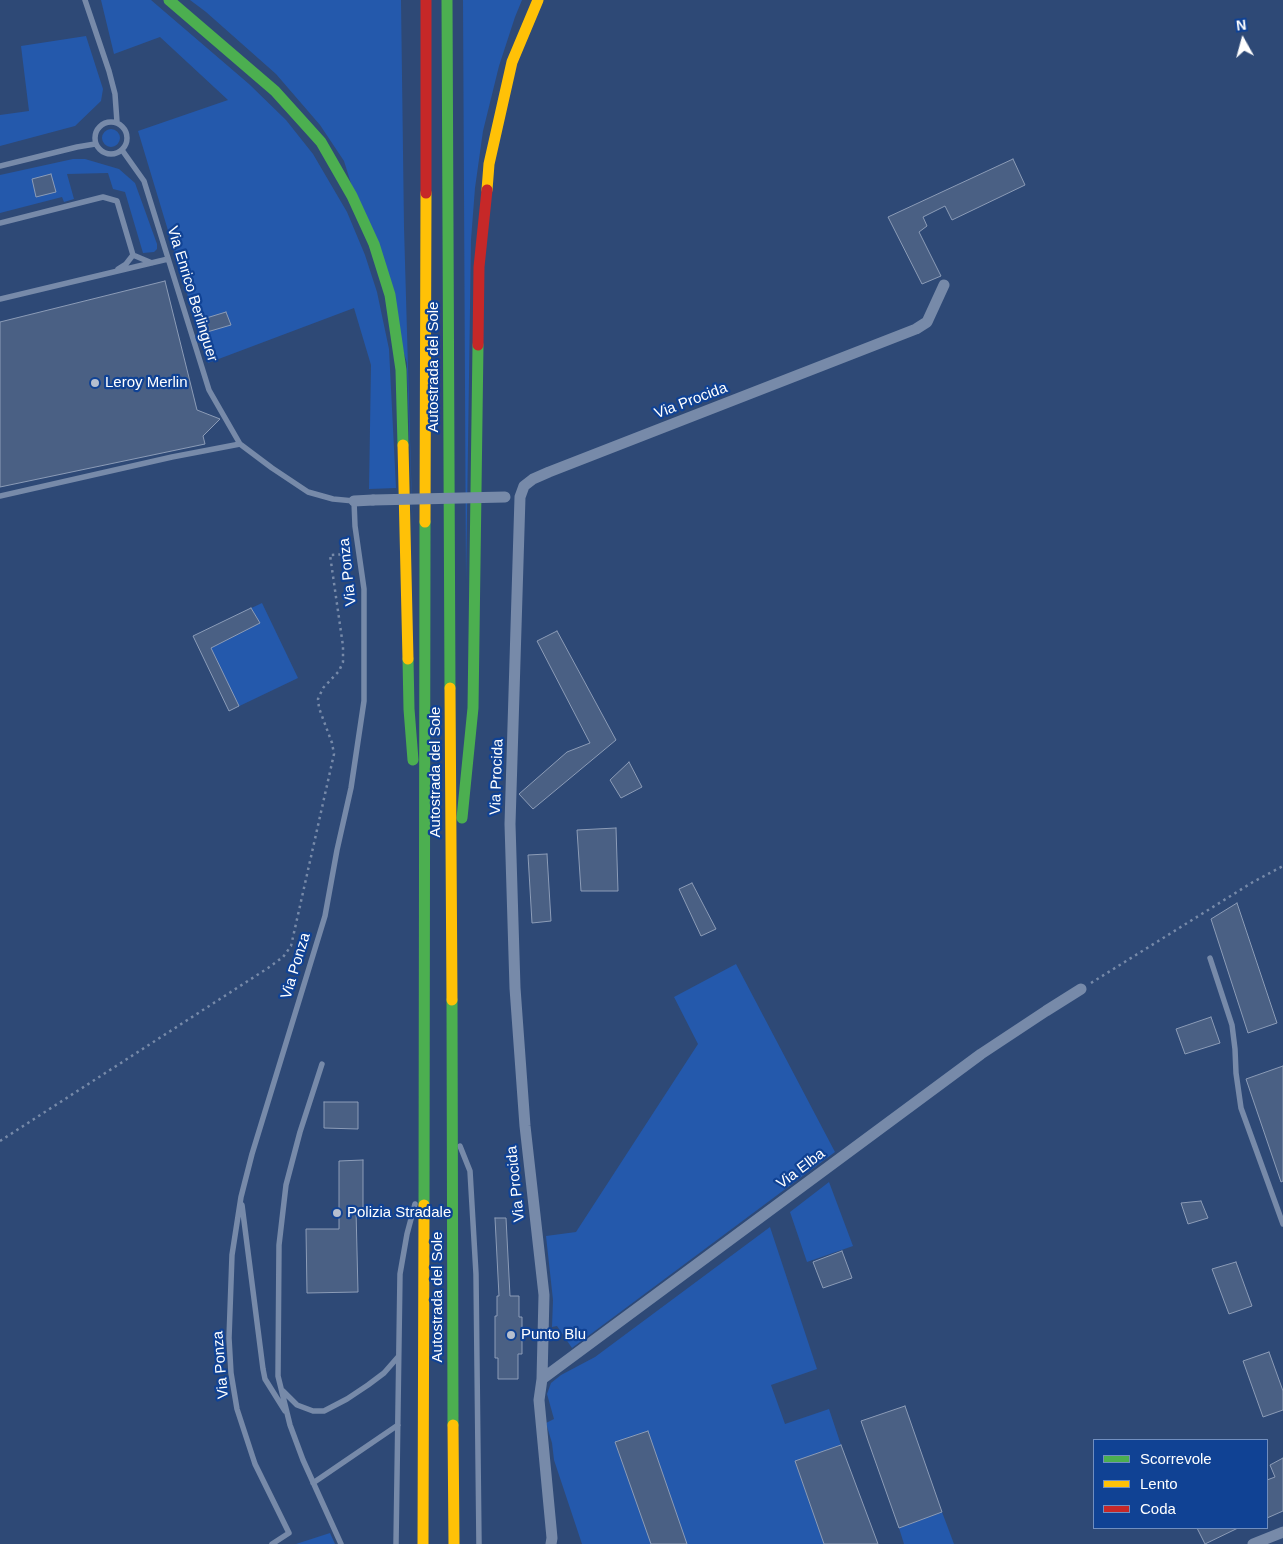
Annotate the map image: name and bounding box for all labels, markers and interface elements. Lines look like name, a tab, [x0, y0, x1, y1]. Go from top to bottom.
north arrow	[1218, 15, 1268, 65]
text: N	[1235, 17, 1247, 34]
street label: Via Enrico Berlinguer	[163, 224, 221, 364]
street label: Autostrada del Sole	[425, 302, 443, 432]
place label: Leroy Merlin	[105, 374, 188, 392]
marker: Leroy Merlin	[89, 377, 101, 389]
street label: Via Procida	[652, 379, 730, 423]
street label: Via Ponza	[335, 537, 361, 607]
street label: Autostrada del Sole	[427, 707, 445, 837]
street label: Via Procida	[487, 738, 507, 816]
street label: Via Ponza	[277, 931, 315, 1001]
street label: Via Procida	[503, 1145, 529, 1223]
street label: Via Elba	[773, 1145, 829, 1193]
place label: Polizia Stradale	[347, 1204, 451, 1222]
marker: Polizia Stradale	[331, 1207, 343, 1219]
street label: Autostrada del Sole	[429, 1232, 447, 1362]
place label: Punto Blu	[521, 1326, 586, 1344]
marker: Punto Blu	[505, 1329, 517, 1341]
street label: Via Ponza	[209, 1330, 233, 1400]
legend	[1093, 1439, 1268, 1529]
text: Scorrevole	[1140, 1450, 1212, 1467]
text: Lento	[1140, 1475, 1178, 1492]
text: Coda	[1140, 1500, 1176, 1517]

